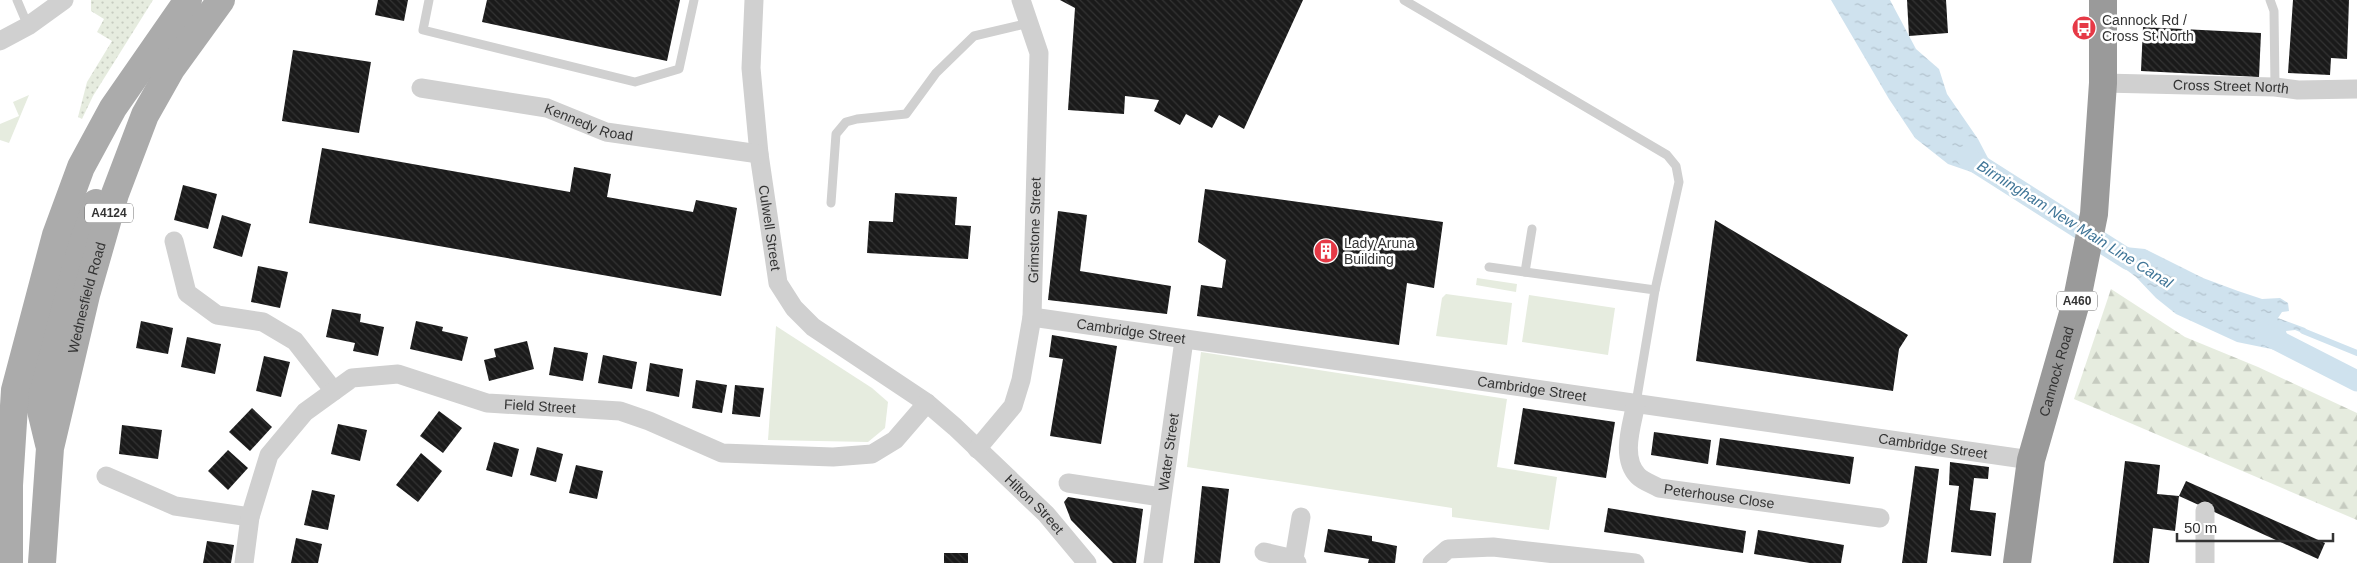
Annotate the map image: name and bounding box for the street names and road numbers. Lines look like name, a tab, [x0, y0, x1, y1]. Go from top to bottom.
street label: Cross Street North	[2173, 77, 2290, 97]
street label: Kennedy Road	[542, 100, 634, 144]
street label: Grimstone Street	[1025, 177, 1044, 283]
street label: Culwell Street	[756, 184, 784, 272]
road number: A4124	[85, 204, 133, 222]
street label: Wednesfield Road	[65, 240, 109, 355]
road number: A460	[2057, 292, 2097, 310]
street label: Cambridge Street	[1075, 315, 1187, 347]
street label: Cannock Road	[2036, 325, 2077, 418]
street label: Cambridge Street	[1476, 373, 1588, 404]
street label: Field Street	[504, 396, 576, 416]
street label: Water Street	[1155, 412, 1182, 492]
street label: Cambridge Street	[1877, 430, 1988, 462]
street label: Hilton Street	[1002, 471, 1067, 537]
street label: Peterhouse Close	[1663, 481, 1776, 512]

